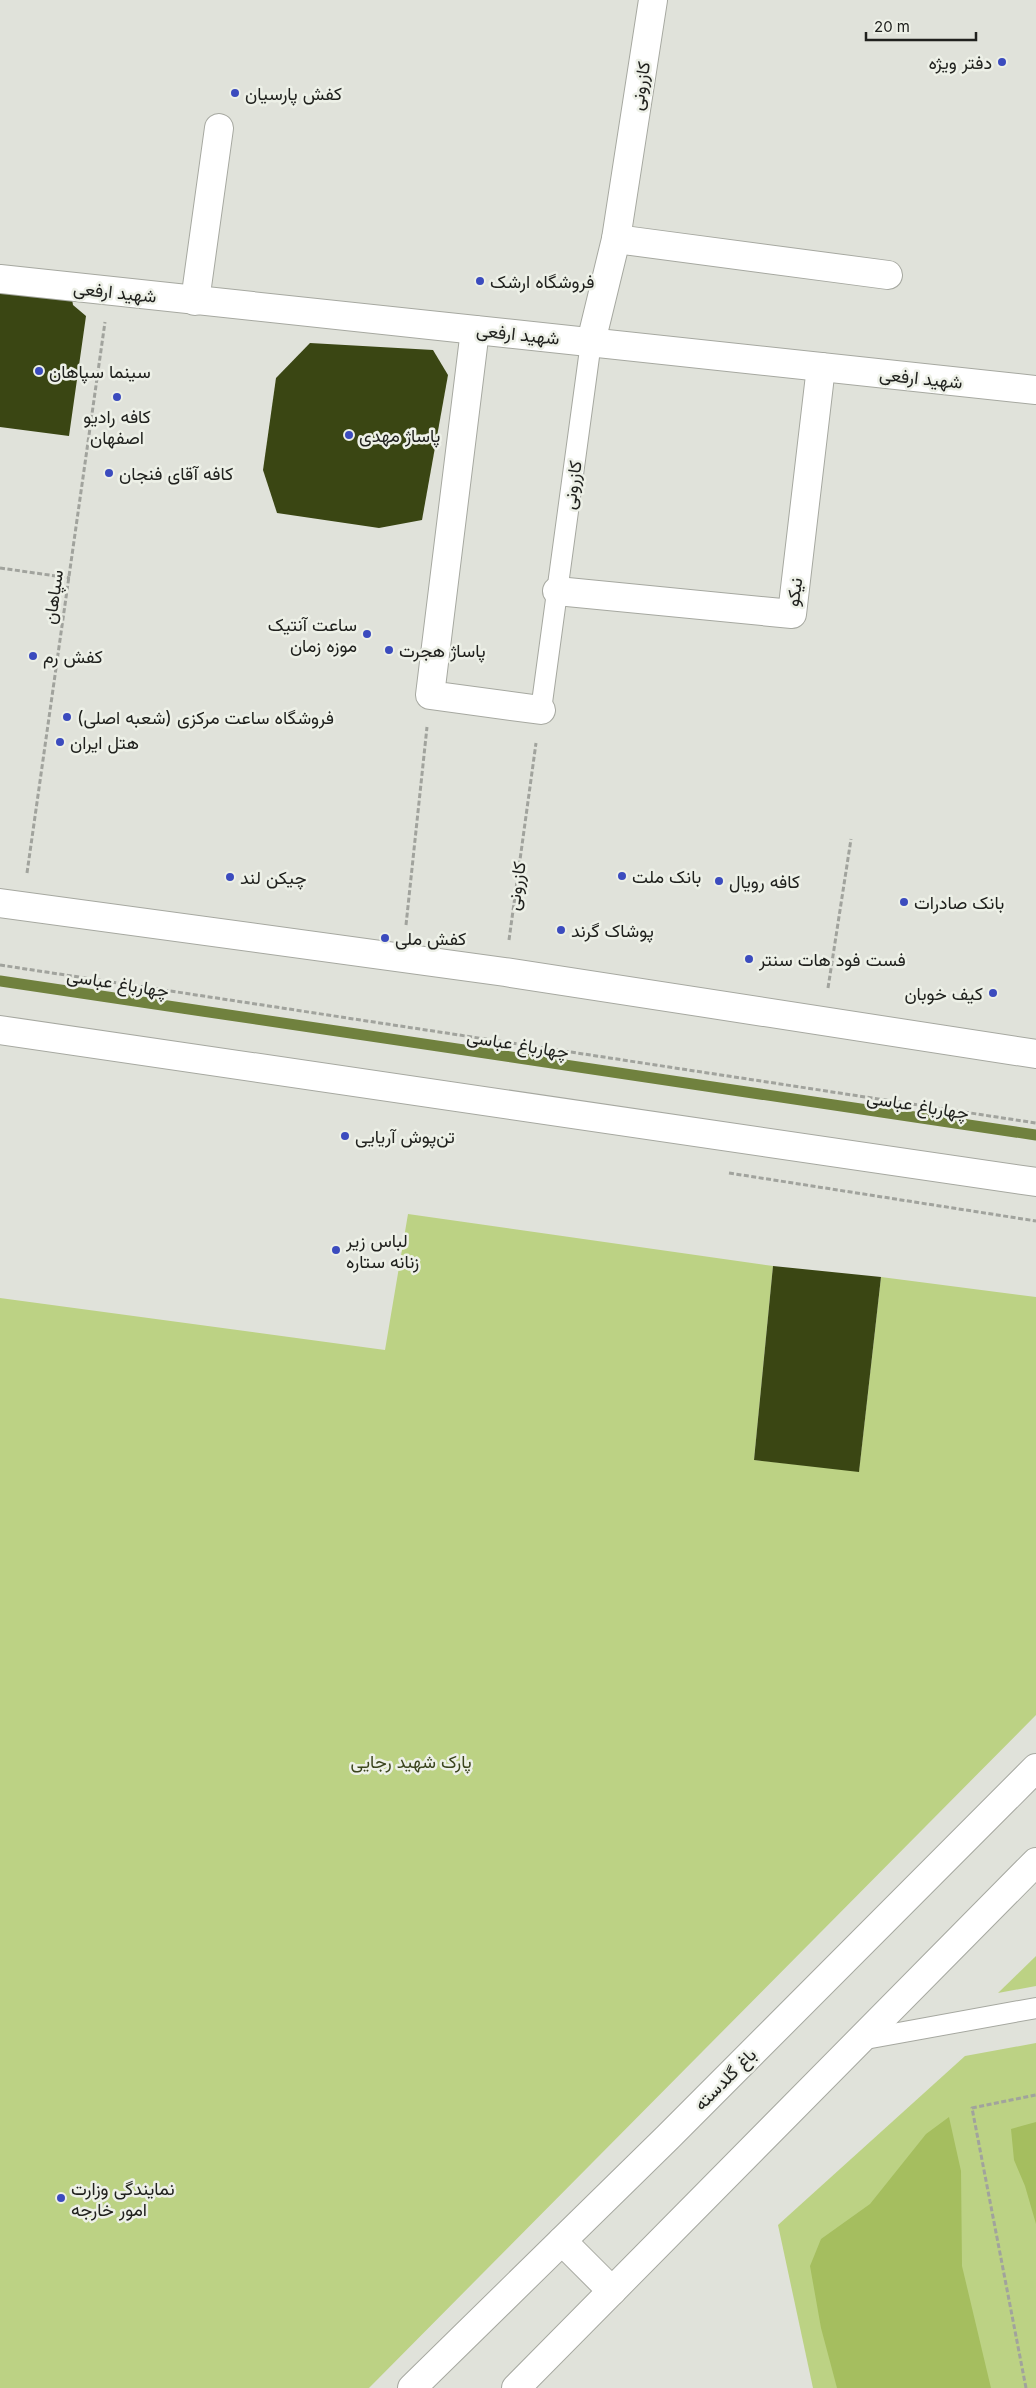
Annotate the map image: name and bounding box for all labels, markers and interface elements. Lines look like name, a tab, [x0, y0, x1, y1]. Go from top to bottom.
scale bar	[866, 10, 976, 42]
text: 20 m	[874, 17, 910, 36]
place label: دفتر ویژه	[928, 52, 992, 74]
marker: دفتر ویژه	[996, 56, 1008, 68]
street label: کازرونی	[626, 60, 655, 112]
place label: کفش پارسیان	[245, 83, 342, 106]
marker: کفش پارسیان	[229, 87, 241, 99]
place label: فروشگاه ارشک	[490, 271, 595, 293]
marker: فروشگاه ارشک	[474, 275, 486, 287]
street label: شهید ارفعی	[72, 277, 158, 308]
street label: شهید ارفعی	[475, 319, 561, 350]
place label: سینما سپاهان	[49, 361, 151, 384]
street label: شهید ارفعی	[878, 363, 964, 394]
marker: سینما سپاهان	[33, 365, 45, 377]
marker: کافه رادیو اصفهان	[111, 391, 123, 403]
place label: کافه رادیو اصفهان	[83, 406, 151, 449]
place label: پاساژ مهدی	[359, 425, 440, 448]
marker: پاساژ مهدی	[343, 429, 355, 441]
street label: کازرونی	[558, 459, 587, 511]
place label: کافه آقای فنجان	[119, 463, 233, 485]
marker: کافه آقای فنجان	[103, 467, 115, 479]
street label: سپاهان	[39, 568, 69, 626]
street label: نیکو	[781, 576, 808, 608]
place label: ساعت آنتیک موزه زمان	[268, 614, 357, 657]
marker: ساعت آنتیک موزه زمان	[361, 628, 373, 640]
place label: پاساژ هجرت	[399, 640, 486, 663]
marker: پاساژ هجرت	[383, 644, 395, 656]
place label: کفش رم	[43, 646, 103, 669]
marker: کفش رم	[27, 650, 39, 662]
place label: فروشگاه ساعت مرکزی (شعبه اصلی)	[77, 707, 334, 729]
marker: فروشگاه ساعت مرکزی (شعبه اصلی)	[61, 711, 73, 723]
place label: هتل ایران	[70, 732, 139, 754]
marker: هتل ایران	[54, 736, 66, 748]
street label: کازرونی	[502, 860, 531, 912]
place label: بانک ملت	[632, 866, 701, 887]
place label: چیکن لند	[240, 867, 307, 890]
marker: بانک ملت	[616, 870, 628, 882]
marker: چیکن لند	[224, 871, 236, 883]
place label: کافه رویال	[729, 871, 800, 893]
marker: کافه رویال	[713, 875, 725, 887]
place label: بانک صادرات	[914, 892, 1004, 914]
marker: بانک صادرات	[898, 896, 910, 908]
place label: پوشاک گرند	[571, 920, 654, 943]
marker: پوشاک گرند	[555, 924, 567, 936]
place label: کفش ملی	[395, 928, 466, 950]
marker: کفش ملی	[379, 932, 391, 944]
place label: فست فود هات سنتر	[758, 949, 906, 971]
marker: فست فود هات سنتر	[743, 953, 755, 965]
street label: چهارباغ عباسی	[65, 965, 171, 1003]
place label: کیف خوبان	[904, 983, 983, 1005]
marker: کیف خوبان	[987, 987, 999, 999]
street label: چهارباغ عباسی	[465, 1026, 571, 1064]
street label: چهارباغ عباسی	[865, 1087, 971, 1125]
place label: تن‌پوش آریایی	[355, 1126, 455, 1149]
marker: تن‌پوش آریایی	[339, 1130, 351, 1142]
place label: لباس زیر زنانه ستاره	[345, 1230, 419, 1273]
marker: لباس زیر زنانه ستاره	[330, 1244, 342, 1256]
park label: پارک شهید رجایی	[350, 1751, 472, 1774]
street label: باغ گلدسته	[690, 2044, 762, 2116]
place label: نمایندگی وزارت امور خارجه	[71, 2178, 175, 2221]
marker: نمایندگی وزارت امور خارجه	[55, 2192, 67, 2204]

